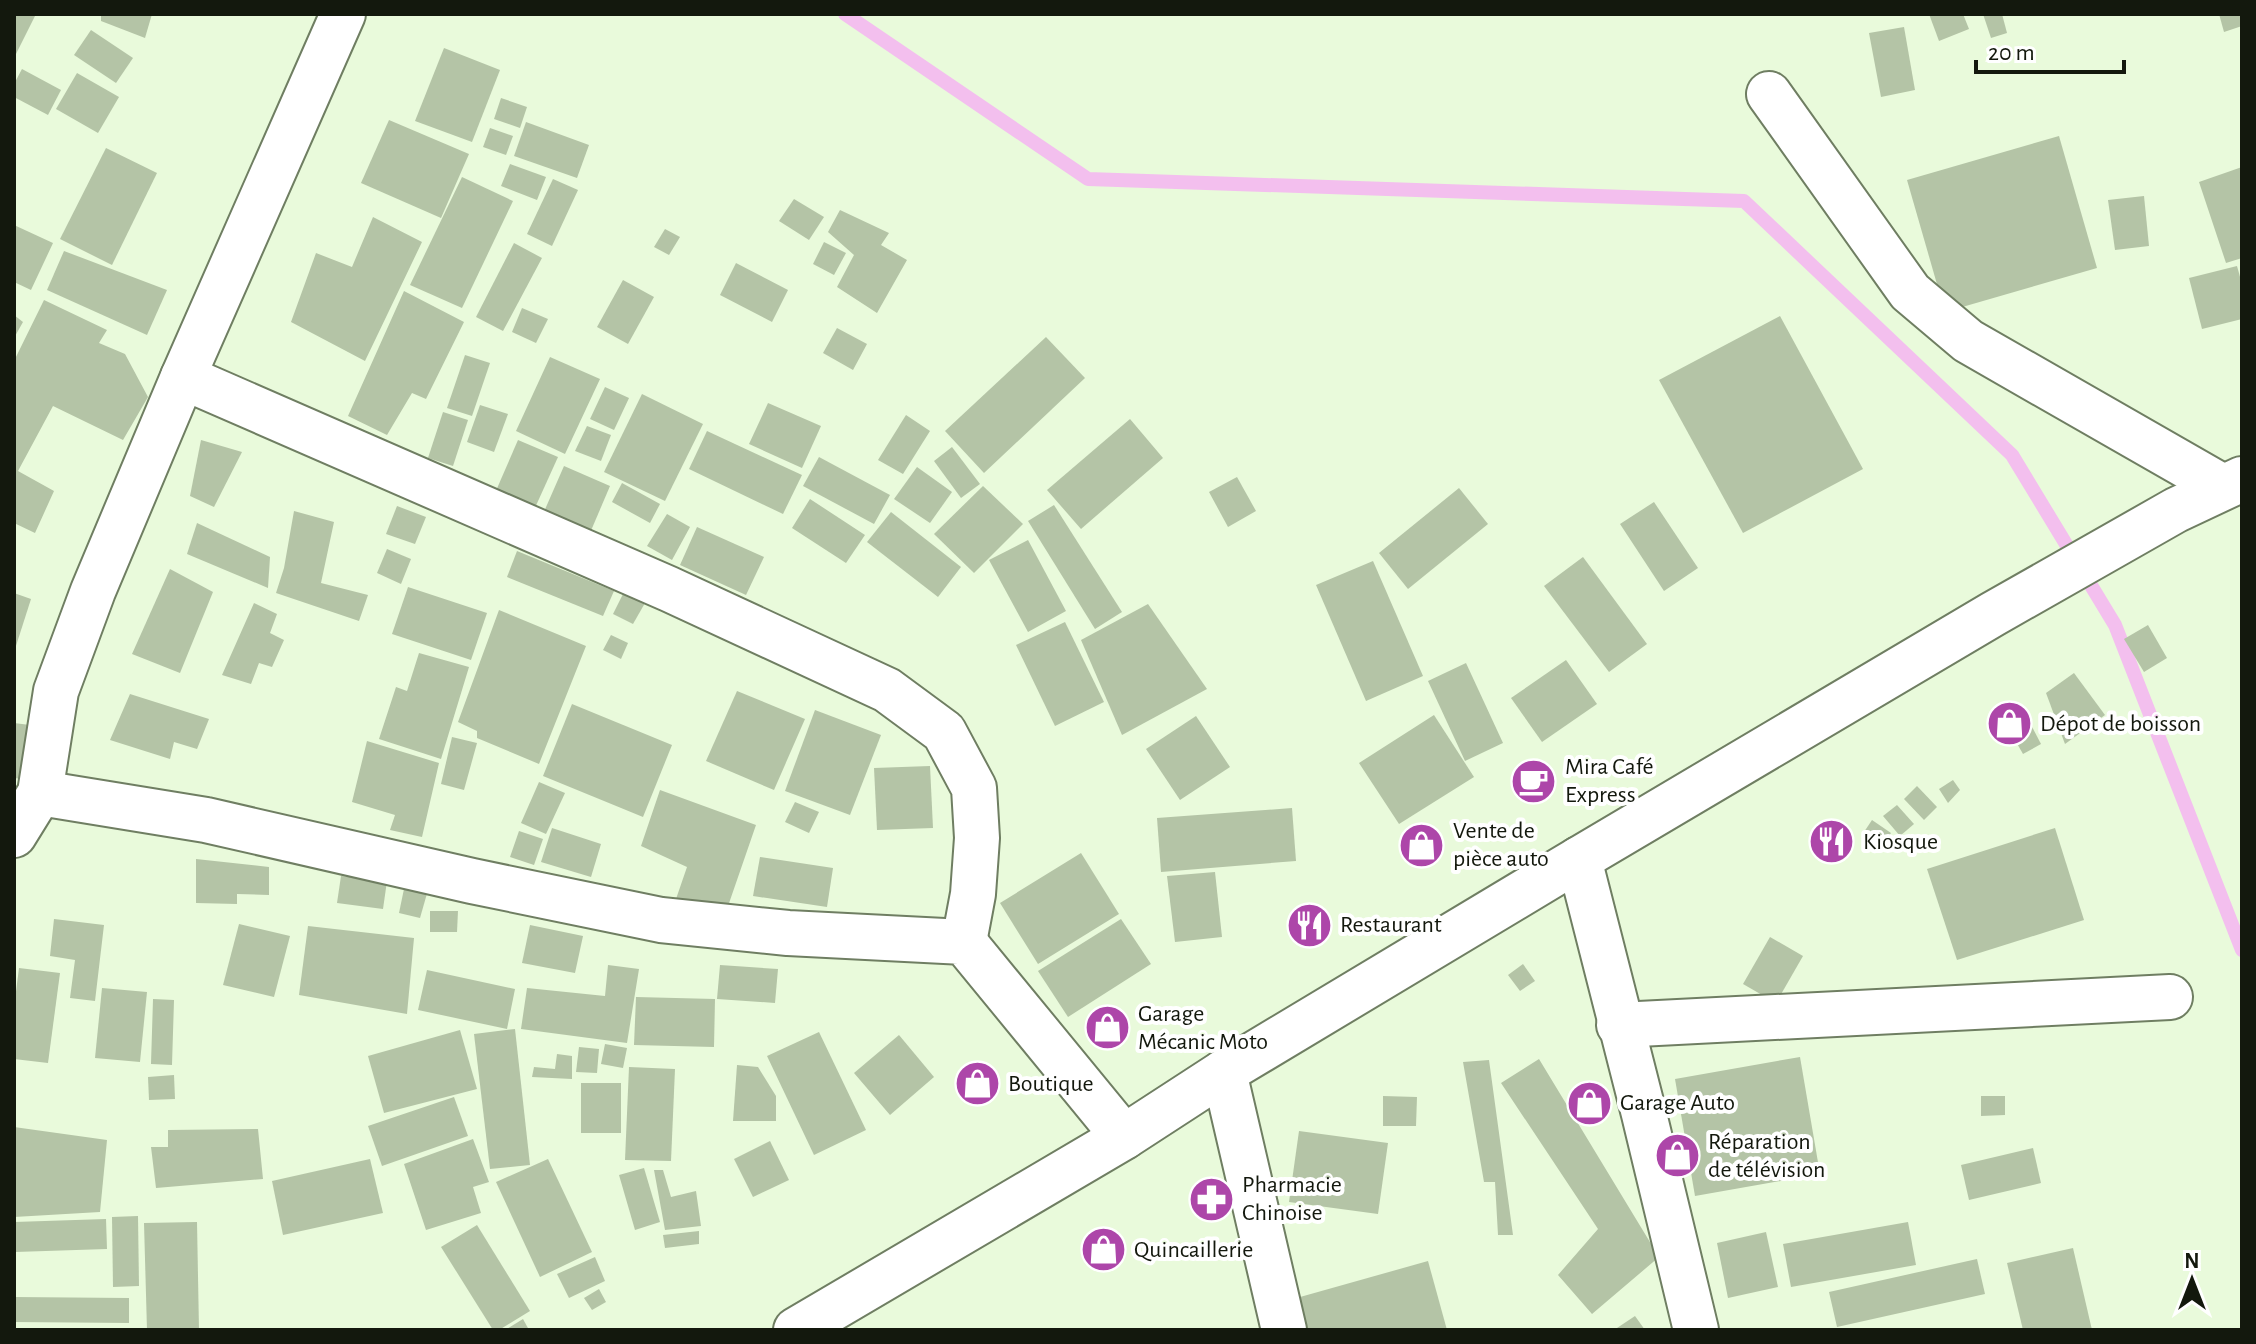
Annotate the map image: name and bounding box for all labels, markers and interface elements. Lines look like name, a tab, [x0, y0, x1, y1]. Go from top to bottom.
scale bar	[1976, 24, 2124, 74]
text: 20 m	[1988, 41, 2035, 65]
shop icon: Dépot de boisson	[1985, 700, 2033, 748]
place label: Dépot de boisson	[2040, 712, 2201, 736]
place label: Mira Café Express	[1565, 755, 1654, 807]
cafe icon: Mira Café Express	[1510, 757, 1558, 805]
restaurant icon: Kiosque	[1808, 818, 1856, 866]
place label: Vente de pièce auto	[1453, 819, 1549, 871]
shop icon: Vente de pièce auto	[1398, 821, 1446, 869]
place label: Kiosque	[1863, 830, 1938, 854]
restaurant icon: Restaurant	[1285, 901, 1333, 949]
place label: Restaurant	[1340, 913, 1442, 937]
place label: Garage Mécanic Moto	[1138, 1002, 1268, 1054]
shop icon: Garage Mécanic Moto	[1083, 1004, 1131, 1052]
shop icon: Boutique	[953, 1060, 1001, 1108]
place label: Boutique	[1008, 1072, 1094, 1096]
shop icon: Garage Auto	[1565, 1079, 1613, 1127]
place label: Garage Auto	[1620, 1091, 1735, 1115]
place label: Réparation de télévision	[1708, 1130, 1825, 1182]
shop icon: Réparation de télévision	[1653, 1132, 1701, 1180]
place label: Pharmacie Chinoise	[1242, 1173, 1342, 1225]
pharmacy icon: Pharmacie Chinoise	[1187, 1175, 1235, 1223]
shop icon: Quincaillerie	[1079, 1226, 1127, 1274]
place label: Quincaillerie	[1134, 1238, 1253, 1262]
north arrow	[2152, 1240, 2232, 1320]
text: N	[2184, 1250, 2200, 1272]

